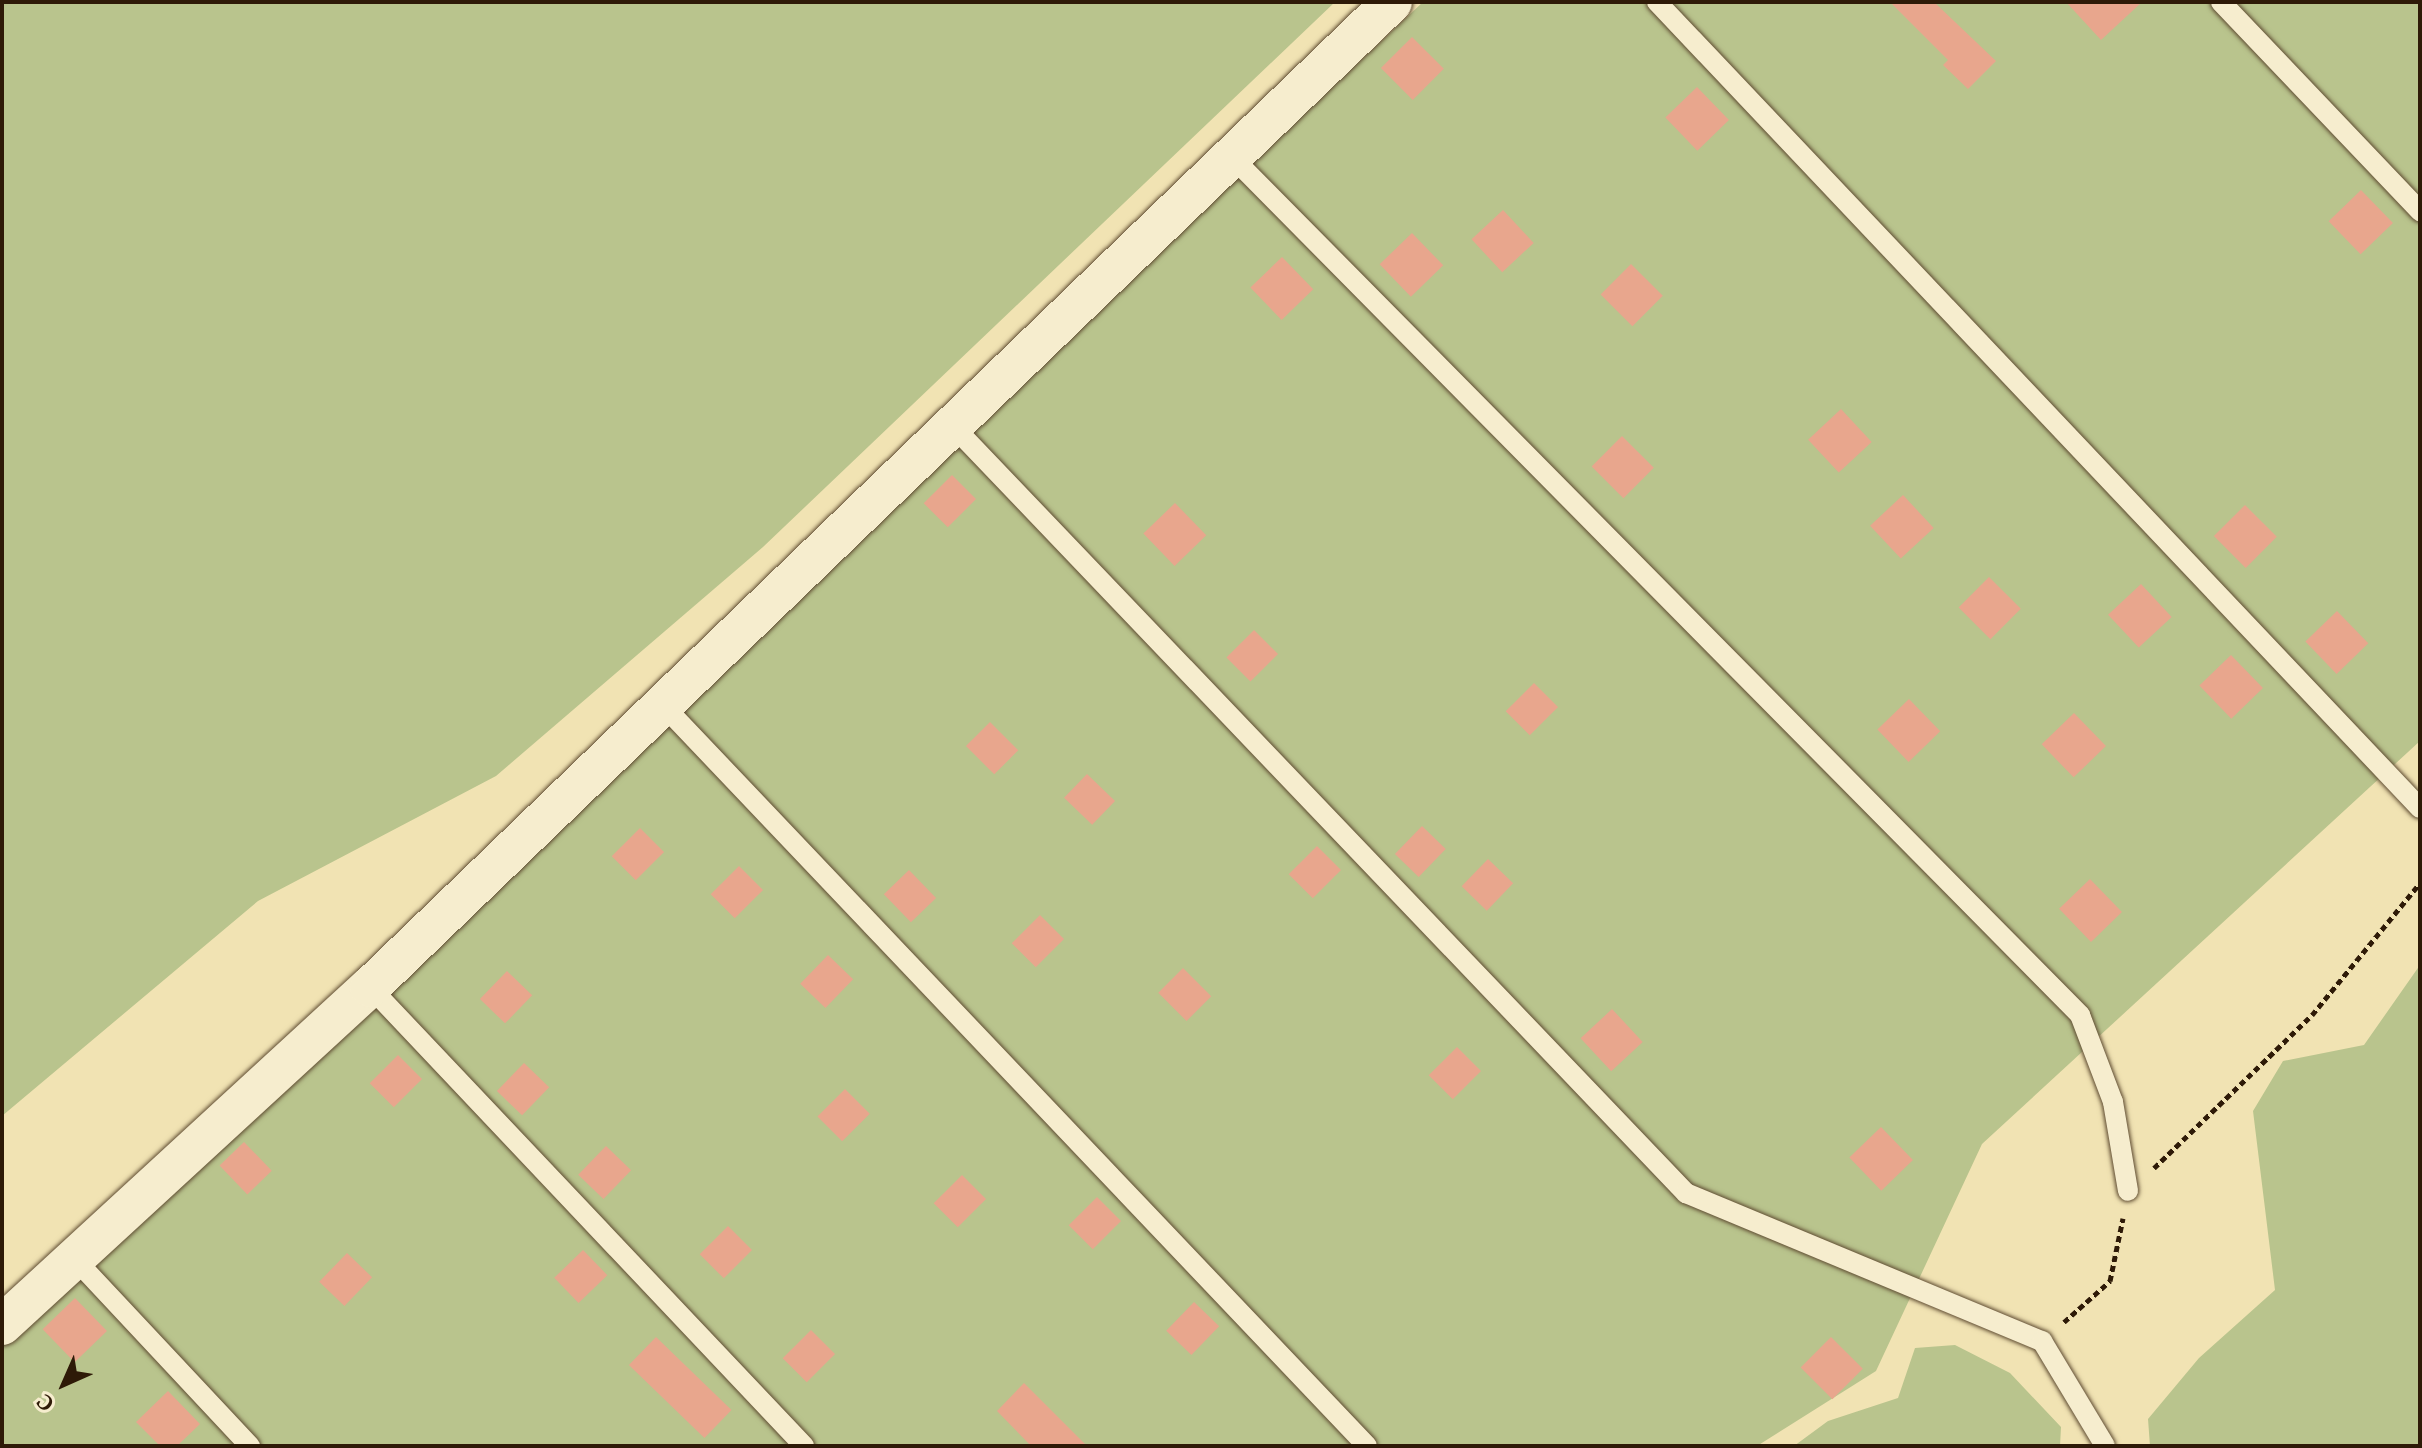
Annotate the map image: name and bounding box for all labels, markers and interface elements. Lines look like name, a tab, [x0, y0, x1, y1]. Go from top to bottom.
north arrow	[24, 1344, 104, 1424]
text: С	[31, 1385, 63, 1417]

